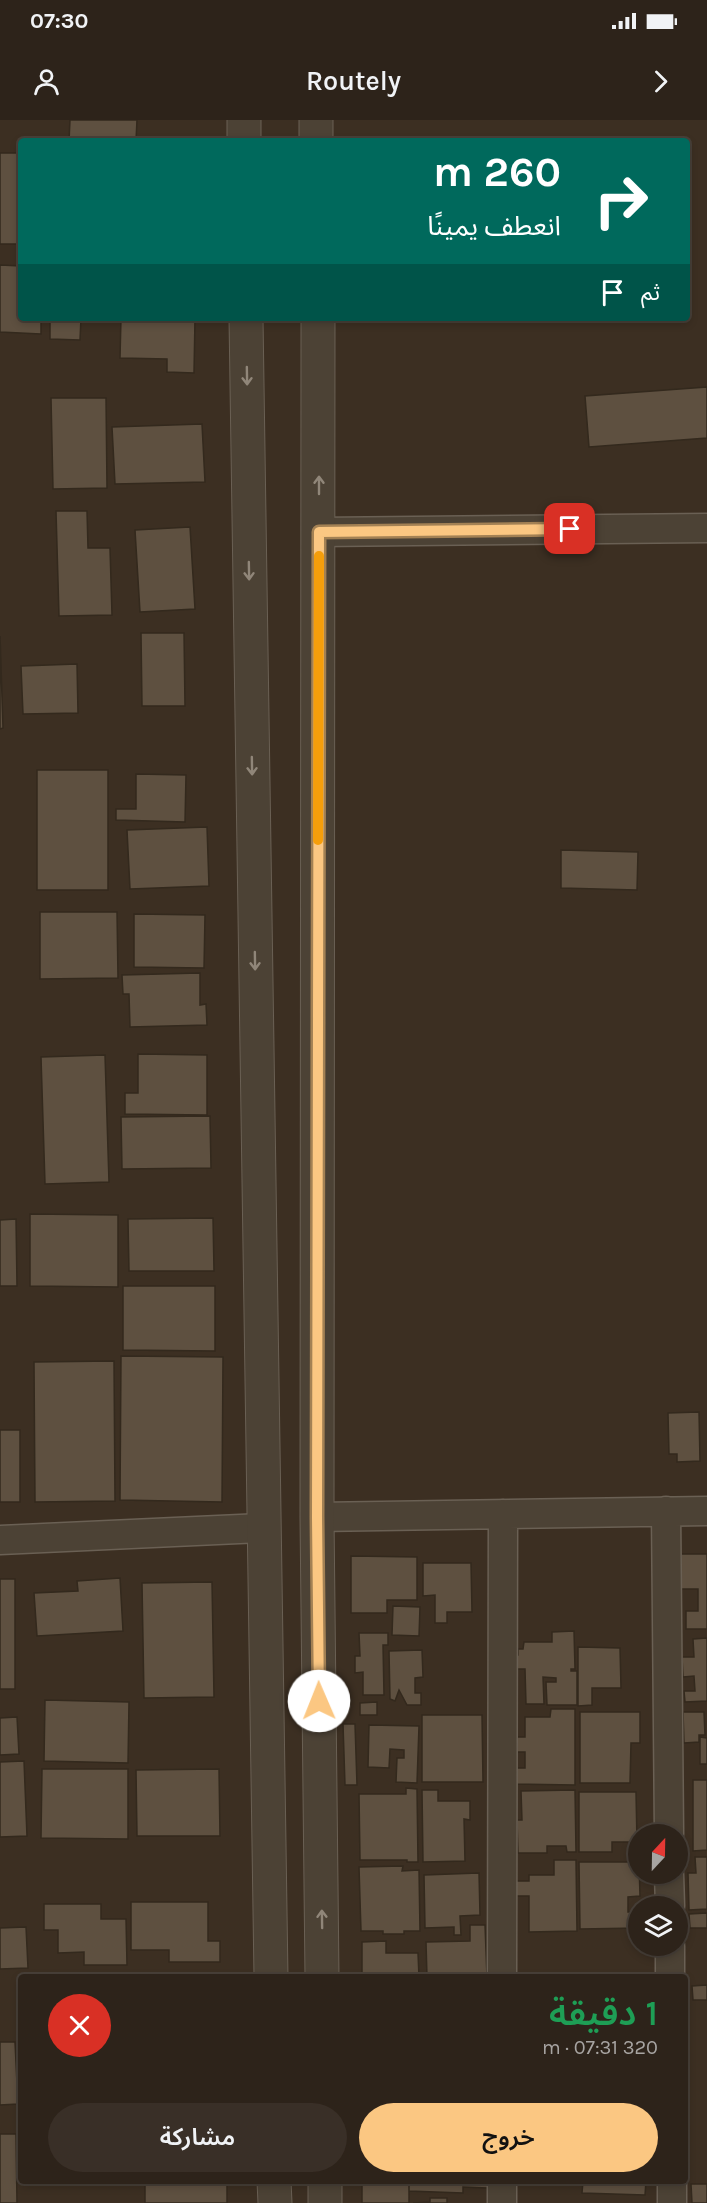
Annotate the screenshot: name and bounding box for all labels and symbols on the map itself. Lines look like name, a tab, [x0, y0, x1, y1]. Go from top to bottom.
one-way arrow	[241, 366, 253, 386]
one-way arrow	[313, 475, 325, 495]
pin	[544, 503, 595, 554]
one-way arrow	[243, 561, 255, 581]
one-way arrow	[246, 756, 258, 776]
one-way arrow	[249, 951, 261, 971]
position arrow	[287, 1669, 351, 1733]
north arrow	[628, 1824, 688, 1884]
one-way arrow	[316, 1909, 327, 1929]

